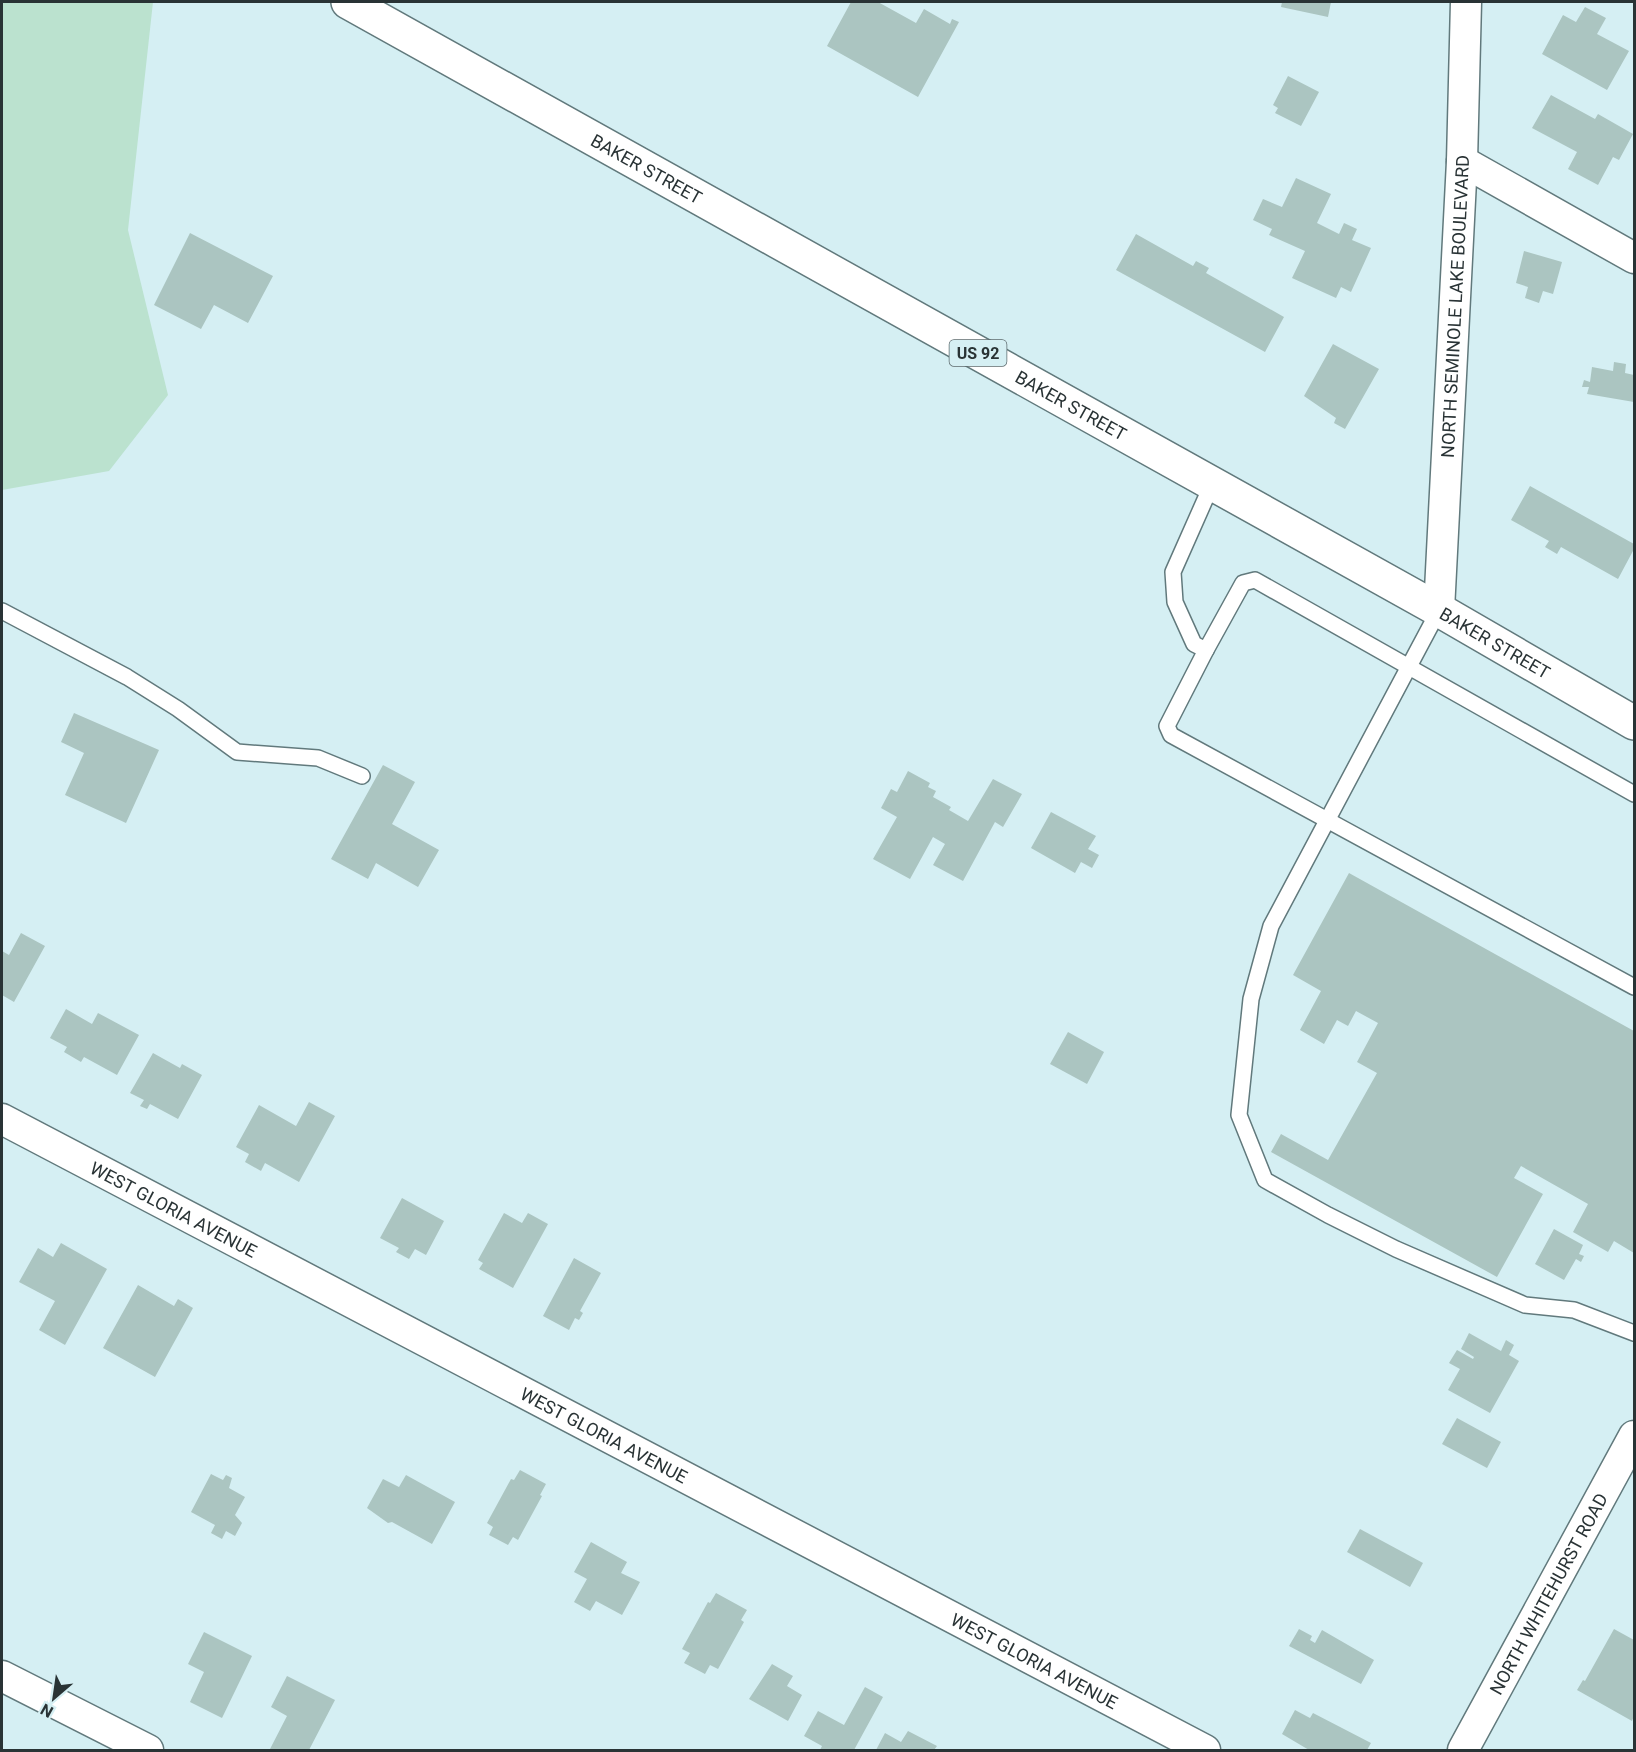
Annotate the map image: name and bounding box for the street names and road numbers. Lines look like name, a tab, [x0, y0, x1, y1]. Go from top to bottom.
street label: BAKER STREET	[587, 129, 706, 208]
street label: NORTH SEMINOLE LAKE BOULEVARD	[1436, 155, 1473, 458]
road number: US 92	[950, 340, 1006, 366]
street label: BAKER STREET	[1012, 366, 1131, 445]
street label: BAKER STREET	[1436, 602, 1554, 683]
street label: WEST GLORIA AVENUE	[87, 1157, 261, 1261]
street label: WEST GLORIA AVENUE	[517, 1383, 691, 1487]
street label: NORTH WHITEHURST ROAD	[1485, 1489, 1611, 1698]
street label: WEST GLORIA AVENUE	[948, 1608, 1122, 1713]

